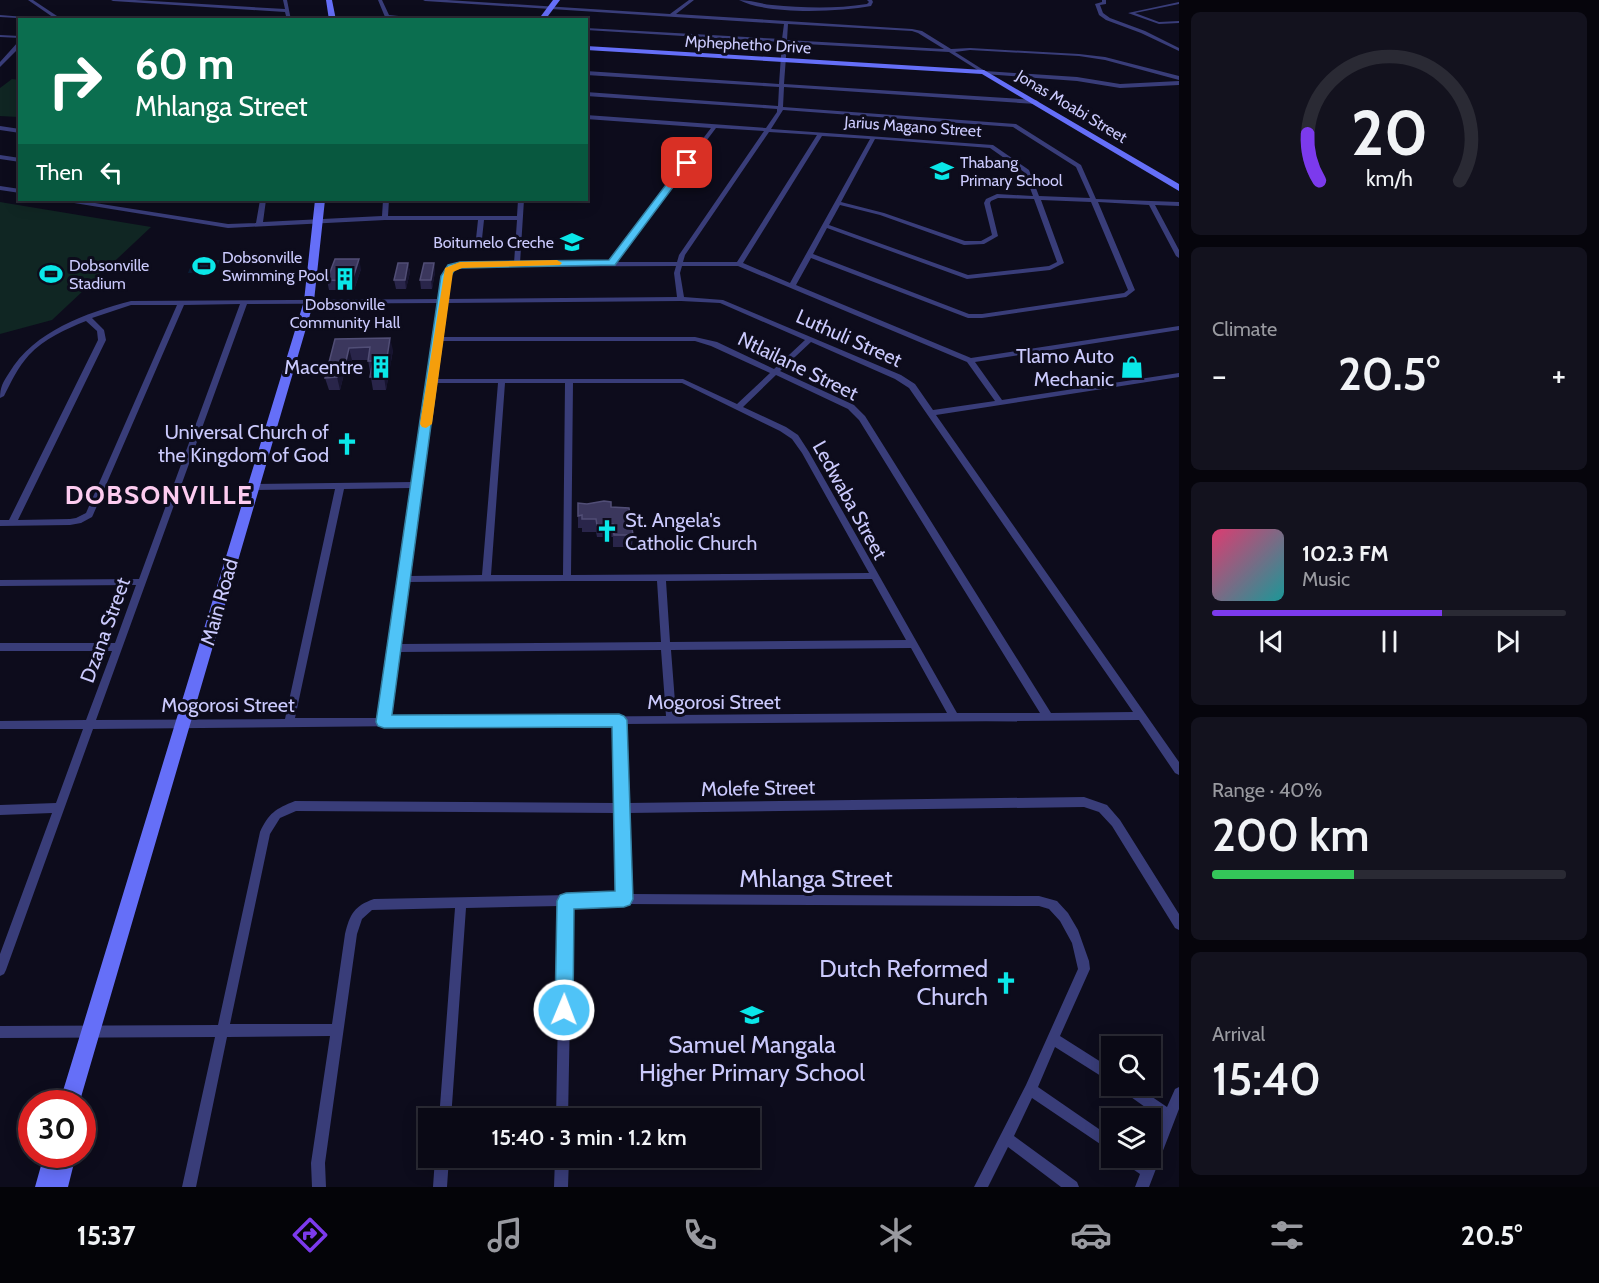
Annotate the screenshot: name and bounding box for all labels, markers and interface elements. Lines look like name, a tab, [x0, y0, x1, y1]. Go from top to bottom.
street label: Mphephetho Drive	[684, 32, 812, 57]
text: 60 m	[135, 38, 234, 90]
icon: right	[36, 42, 114, 120]
street label: Jonas Moabi Street	[1012, 65, 1131, 147]
text: Mhlanga Street	[135, 90, 308, 123]
text: 20	[1350, 95, 1428, 171]
street label: Jarius Magano Street	[843, 112, 983, 141]
pin	[661, 137, 712, 188]
icon: arrive	[670, 146, 703, 179]
place label: Thabang Primary School	[960, 153, 1063, 190]
icon: left	[95, 156, 128, 189]
school or university icon: Thabang Primary School	[929, 158, 955, 184]
text: Then	[36, 159, 83, 186]
text: km/h	[1366, 165, 1412, 191]
school or university icon: Boitumelo Creche	[559, 229, 585, 255]
place label: Boitumelo Creche	[433, 233, 554, 252]
place label: Dobsonville Swimming Pool	[222, 248, 329, 285]
sports icon: Dobsonville Swimming Pool	[191, 253, 217, 279]
place label: Dobsonville Stadium	[69, 256, 149, 293]
sports icon: Dobsonville Stadium	[38, 261, 64, 287]
building icon: Dobsonville Community Hall	[332, 266, 358, 292]
place label: Dobsonville Community Hall	[290, 295, 401, 332]
street label: Luthuli Street	[792, 304, 906, 372]
text: Climate	[1212, 317, 1277, 341]
street label: Ntlailane Street	[734, 327, 862, 406]
place label: Tlamo Auto Mechanic	[1016, 344, 1114, 391]
text: 20.5°	[1338, 347, 1440, 401]
building icon: Macentre	[368, 354, 394, 380]
shop icon: Tlamo Auto Mechanic	[1119, 354, 1145, 380]
place label: Macentre	[284, 355, 363, 379]
text: −	[1212, 355, 1227, 395]
text: +	[1551, 355, 1566, 395]
place label: Universal Church of the Kingdom of God	[158, 420, 329, 467]
church icon: Universal Church of the Kingdom of God	[334, 431, 360, 457]
street label: Ledwaba Street	[808, 437, 893, 564]
district label: DOBSONVILLE	[65, 479, 253, 511]
place label: St. Angela's Catholic Church	[625, 508, 757, 555]
church icon: St. Angela's Catholic Church	[594, 518, 620, 544]
text: 102.3 FM	[1302, 540, 1389, 567]
street label: Main Road	[195, 556, 243, 648]
text: Music	[1302, 567, 1350, 591]
street label: Dzana Street	[75, 574, 135, 686]
icon: previous	[1255, 625, 1288, 658]
icon: pause	[1373, 625, 1406, 658]
icon: next	[1491, 625, 1524, 658]
street label: Mogorosi Street	[647, 690, 781, 714]
street label: Mogorosi Street	[161, 693, 295, 717]
street label: Molefe Street	[701, 775, 816, 801]
text: Range · 40%	[1212, 778, 1322, 802]
text: 200 km	[1212, 808, 1370, 862]
street label: Mhlanga Street	[739, 864, 893, 893]
place label: Dutch Reformed Church	[819, 954, 988, 1011]
church icon: Dutch Reformed Church	[993, 970, 1019, 996]
position arrow	[532, 978, 596, 1042]
school or university icon: Samuel Mangala Higher Primary School	[739, 1002, 765, 1028]
text: Arrival	[1212, 1022, 1265, 1046]
place label: Samuel Mangala Higher Primary School	[639, 1030, 865, 1087]
map controls	[1101, 1036, 1161, 1168]
button: search	[1101, 1036, 1161, 1096]
text: 15:40	[1212, 1052, 1321, 1106]
speed limit sign: 30	[18, 1090, 96, 1168]
button: layers	[1101, 1108, 1161, 1168]
text: 15:40 · 3 min · 1.2 km	[491, 1124, 687, 1151]
icon: directions	[289, 1214, 331, 1256]
icon: music	[484, 1214, 526, 1256]
icon: phone	[679, 1214, 721, 1256]
icon: climate	[875, 1214, 917, 1256]
icon: car	[1070, 1214, 1112, 1256]
icon: filters	[1266, 1214, 1308, 1256]
text: 15:37	[77, 1219, 135, 1252]
text: 20.5°	[1461, 1219, 1522, 1252]

